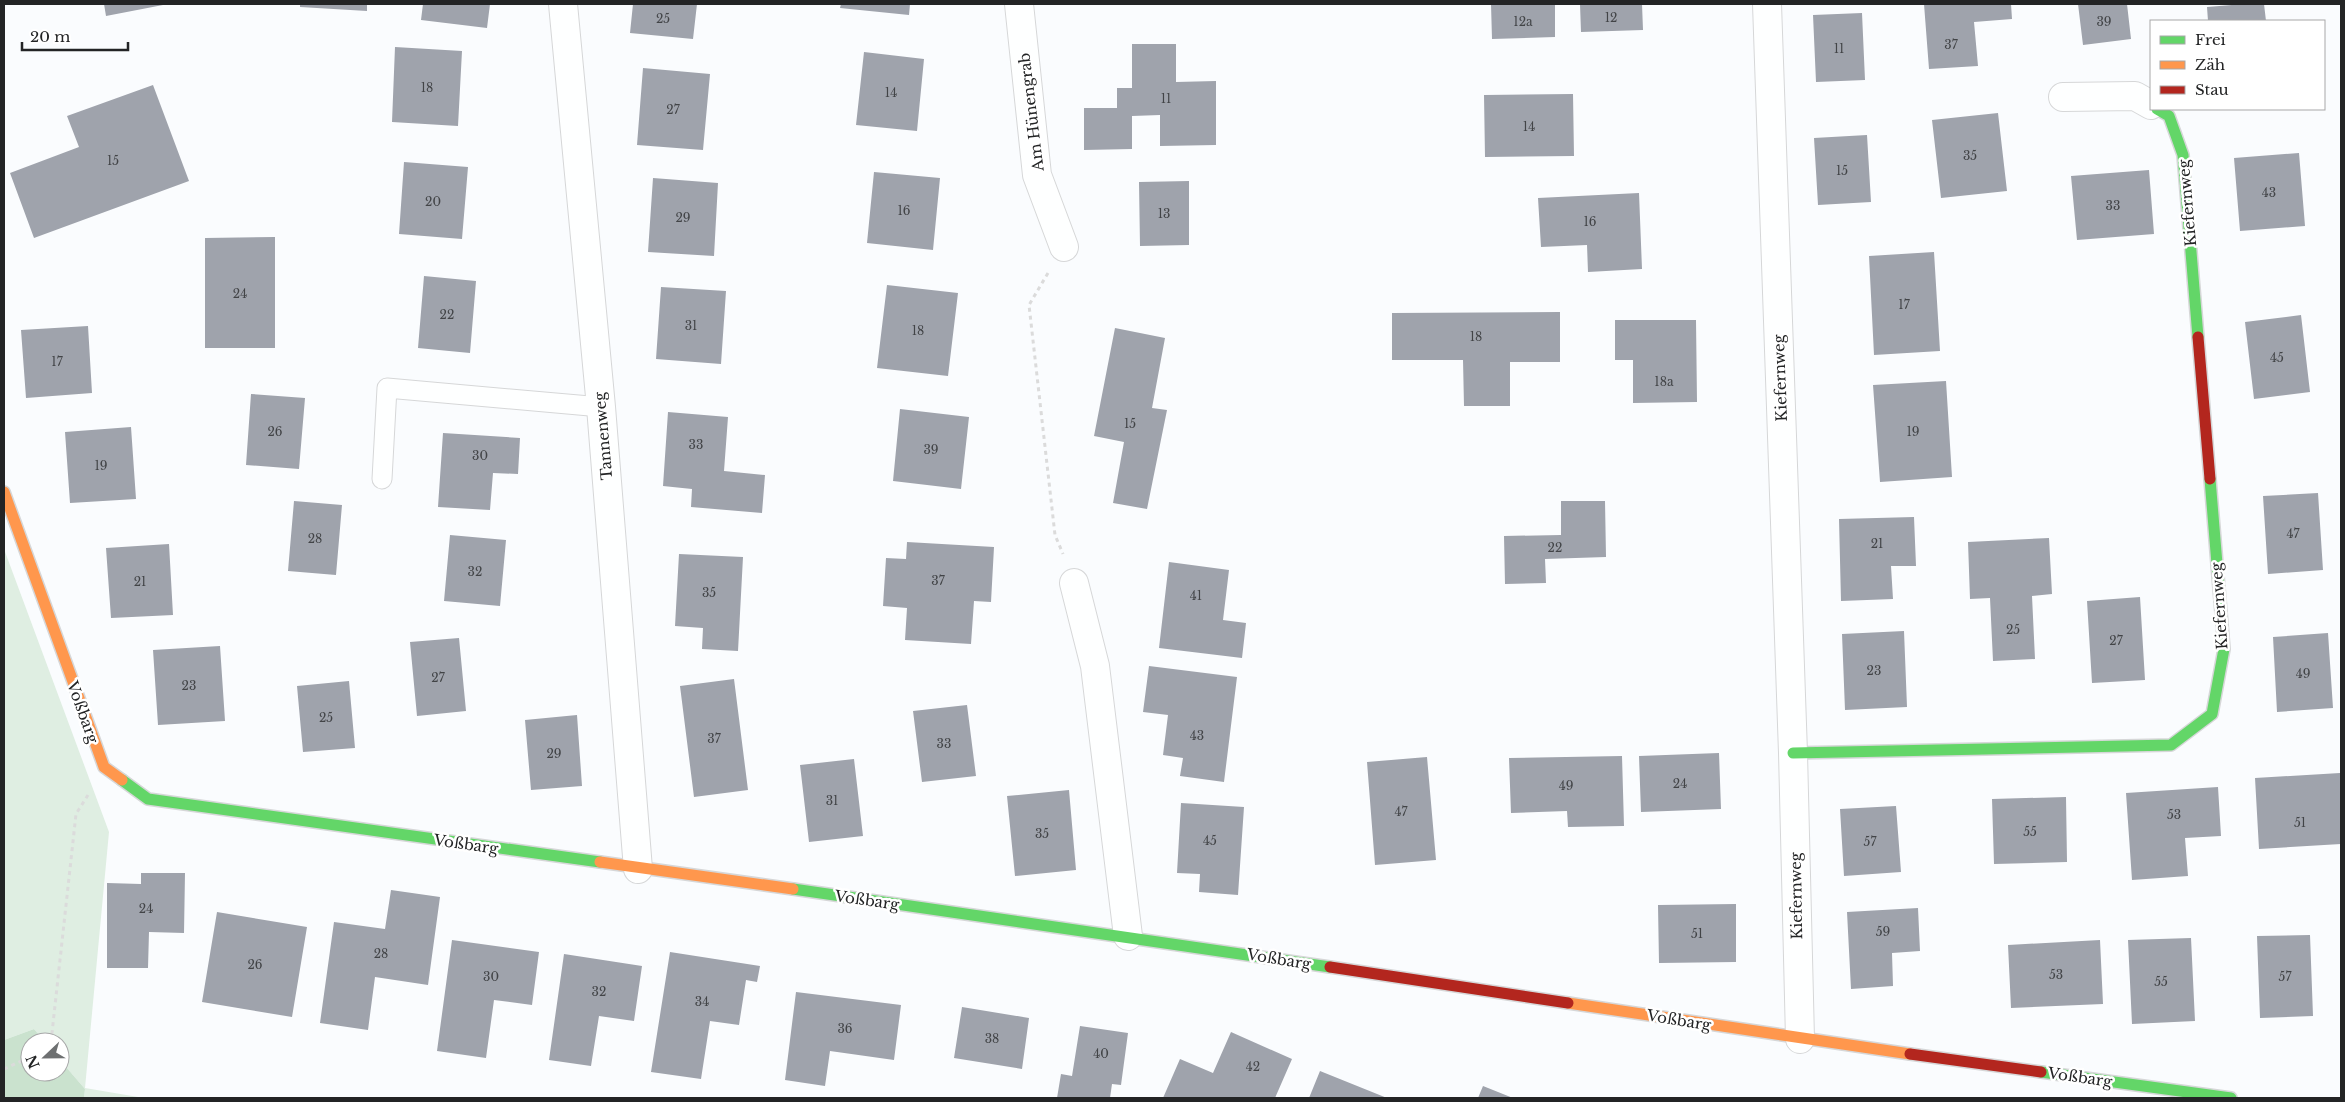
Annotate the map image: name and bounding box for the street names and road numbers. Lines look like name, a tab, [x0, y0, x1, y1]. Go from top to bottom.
street label: Am Hünengrab	[1014, 52, 1048, 173]
street label: Kiefernweg	[2174, 158, 2200, 247]
street label: Kiefernweg	[1769, 333, 1791, 422]
street label: Tannenweg	[590, 390, 616, 481]
street label: Kiefernweg	[2206, 561, 2232, 650]
street label: Voßbarg	[63, 677, 103, 747]
street label: Voßbarg	[432, 830, 500, 858]
street label: Kiefernweg	[1786, 851, 1806, 940]
street label: Voßbarg	[833, 886, 901, 914]
street label: Voßbarg	[1245, 944, 1313, 974]
street label: Voßbarg	[1645, 1005, 1713, 1035]
street label: Voßbarg	[2046, 1063, 2114, 1091]

